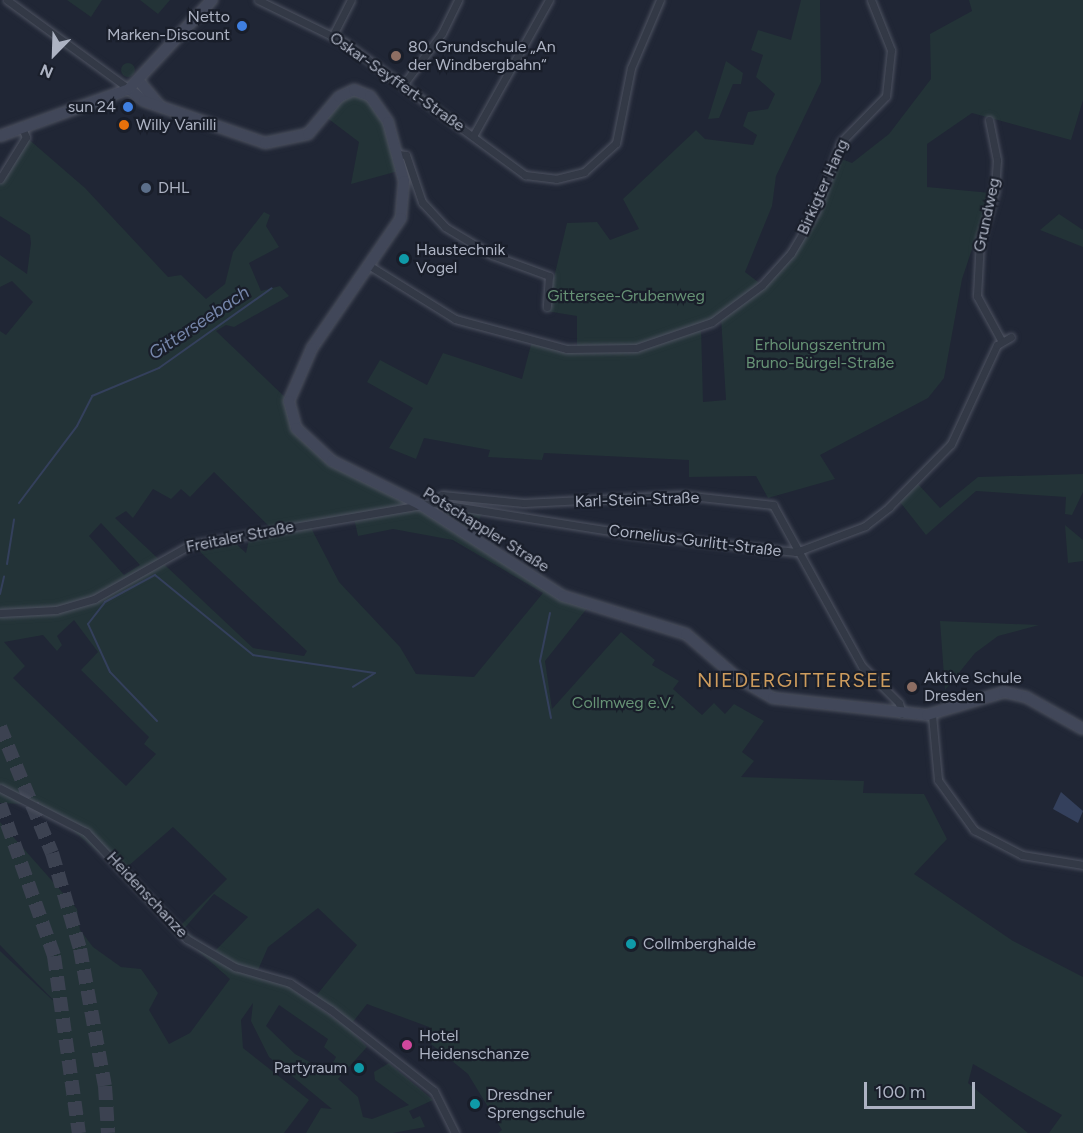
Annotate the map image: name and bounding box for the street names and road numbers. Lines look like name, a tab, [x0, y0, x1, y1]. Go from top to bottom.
street label: Oskar-Seyffert-Straße	[326, 28, 468, 136]
street label: Birkigter Hang	[793, 136, 853, 238]
street label: Grundweg	[970, 176, 1004, 254]
street label: Potschappler Straße	[419, 483, 553, 577]
street label: Karl-Stein-Straße	[574, 488, 700, 512]
street label: Freitaler Straße	[184, 517, 296, 557]
street label: Cornelius-Gurlitt-Straße	[608, 521, 782, 561]
street label: Heidenschanze	[102, 848, 192, 942]

